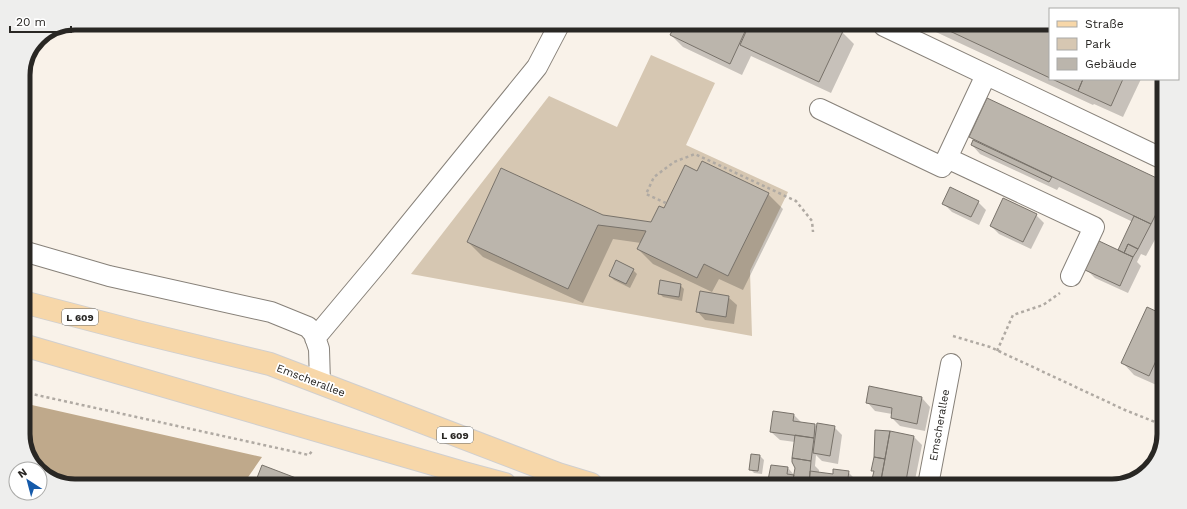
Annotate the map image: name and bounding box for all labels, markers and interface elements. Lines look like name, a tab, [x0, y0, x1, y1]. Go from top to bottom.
scale bar	[10, 8, 71, 34]
legend	[1049, 8, 1179, 80]
text: 20 m	[16, 15, 46, 29]
text: Straße	[1085, 17, 1124, 31]
text: Park	[1085, 37, 1111, 51]
text: Gebäude	[1085, 57, 1137, 71]
road number: L 609	[62, 309, 98, 325]
street label: Emscherallee	[275, 361, 347, 400]
street label: Emscherallee	[927, 388, 952, 462]
road number: L 609	[437, 427, 473, 443]
north arrow	[8, 461, 48, 501]
text: N	[15, 466, 30, 481]

